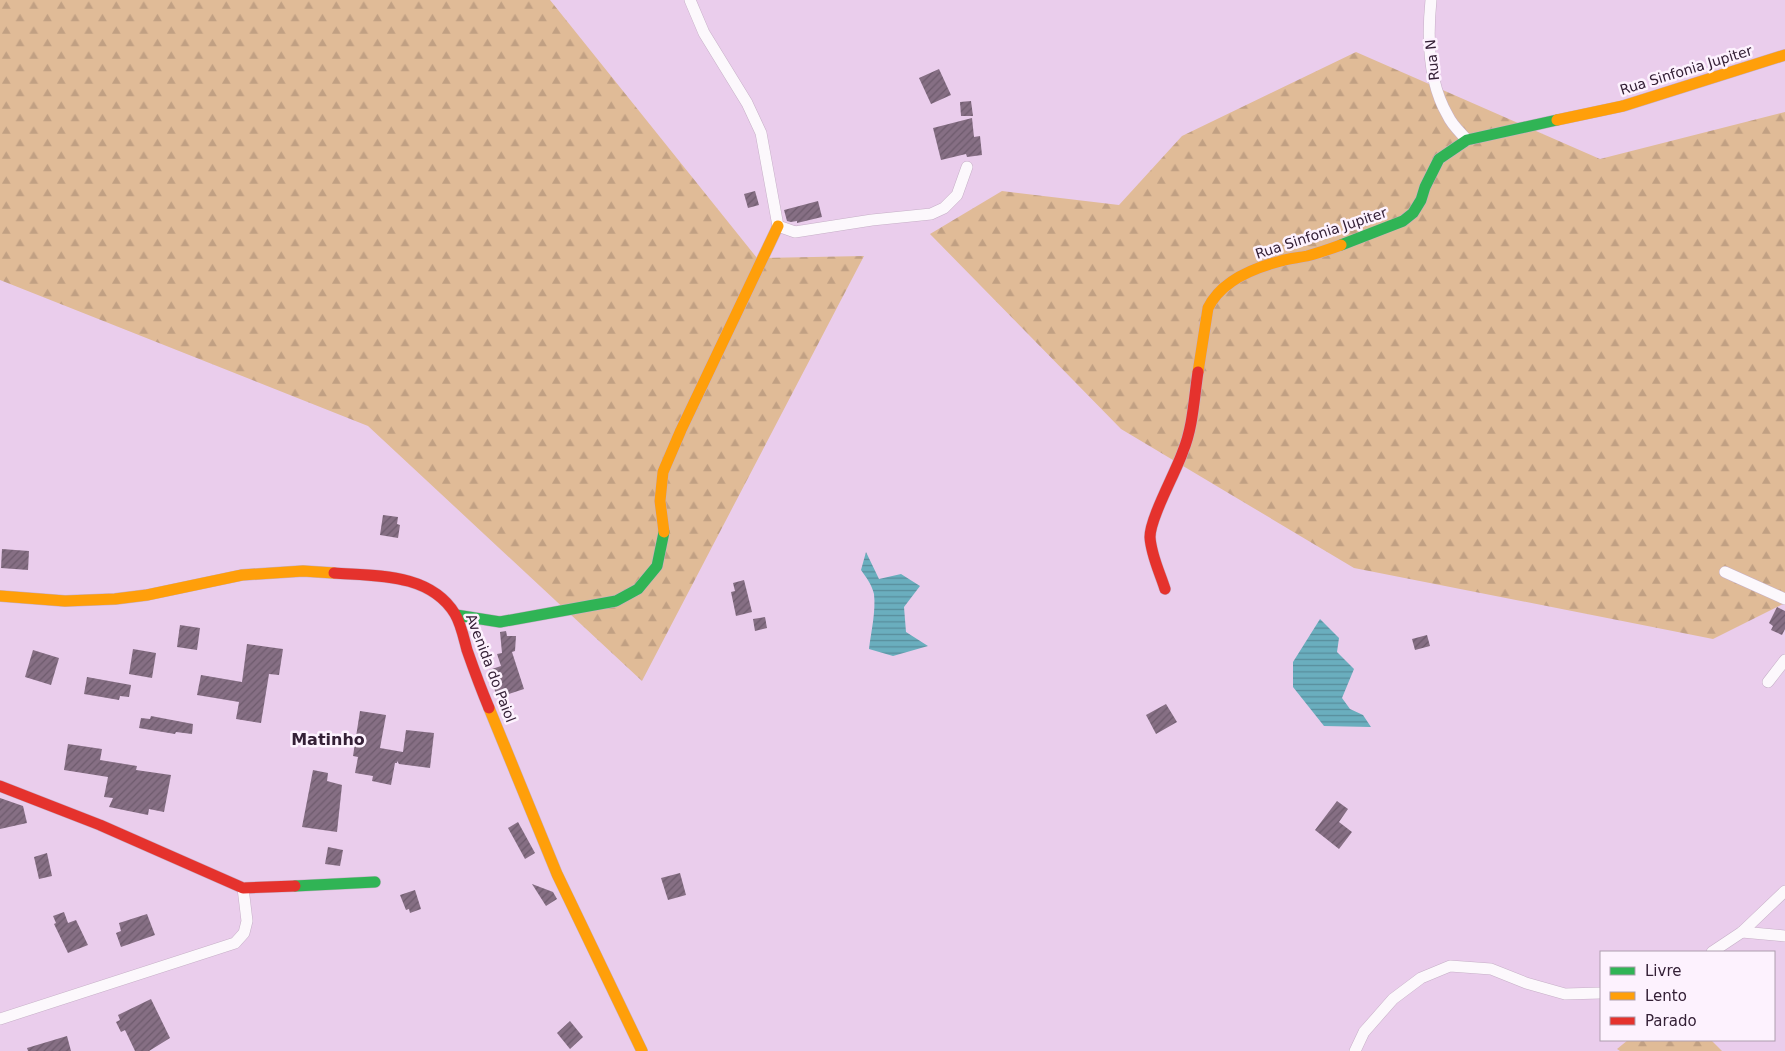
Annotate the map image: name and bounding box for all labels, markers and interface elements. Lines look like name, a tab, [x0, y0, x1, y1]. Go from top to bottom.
street label: Rua N	[1422, 39, 1442, 81]
street label: Rua Sinfonia Jupiter	[1618, 42, 1754, 98]
street label: Rua Sinfonia Jupiter	[1253, 204, 1389, 262]
street label: Avenida do Paiol	[463, 611, 519, 725]
district label: Matinho	[291, 730, 365, 749]
legend	[1600, 951, 1775, 1041]
text: Livre	[1645, 962, 1681, 980]
text: Lento	[1645, 987, 1687, 1005]
text: Parado	[1645, 1012, 1697, 1030]

